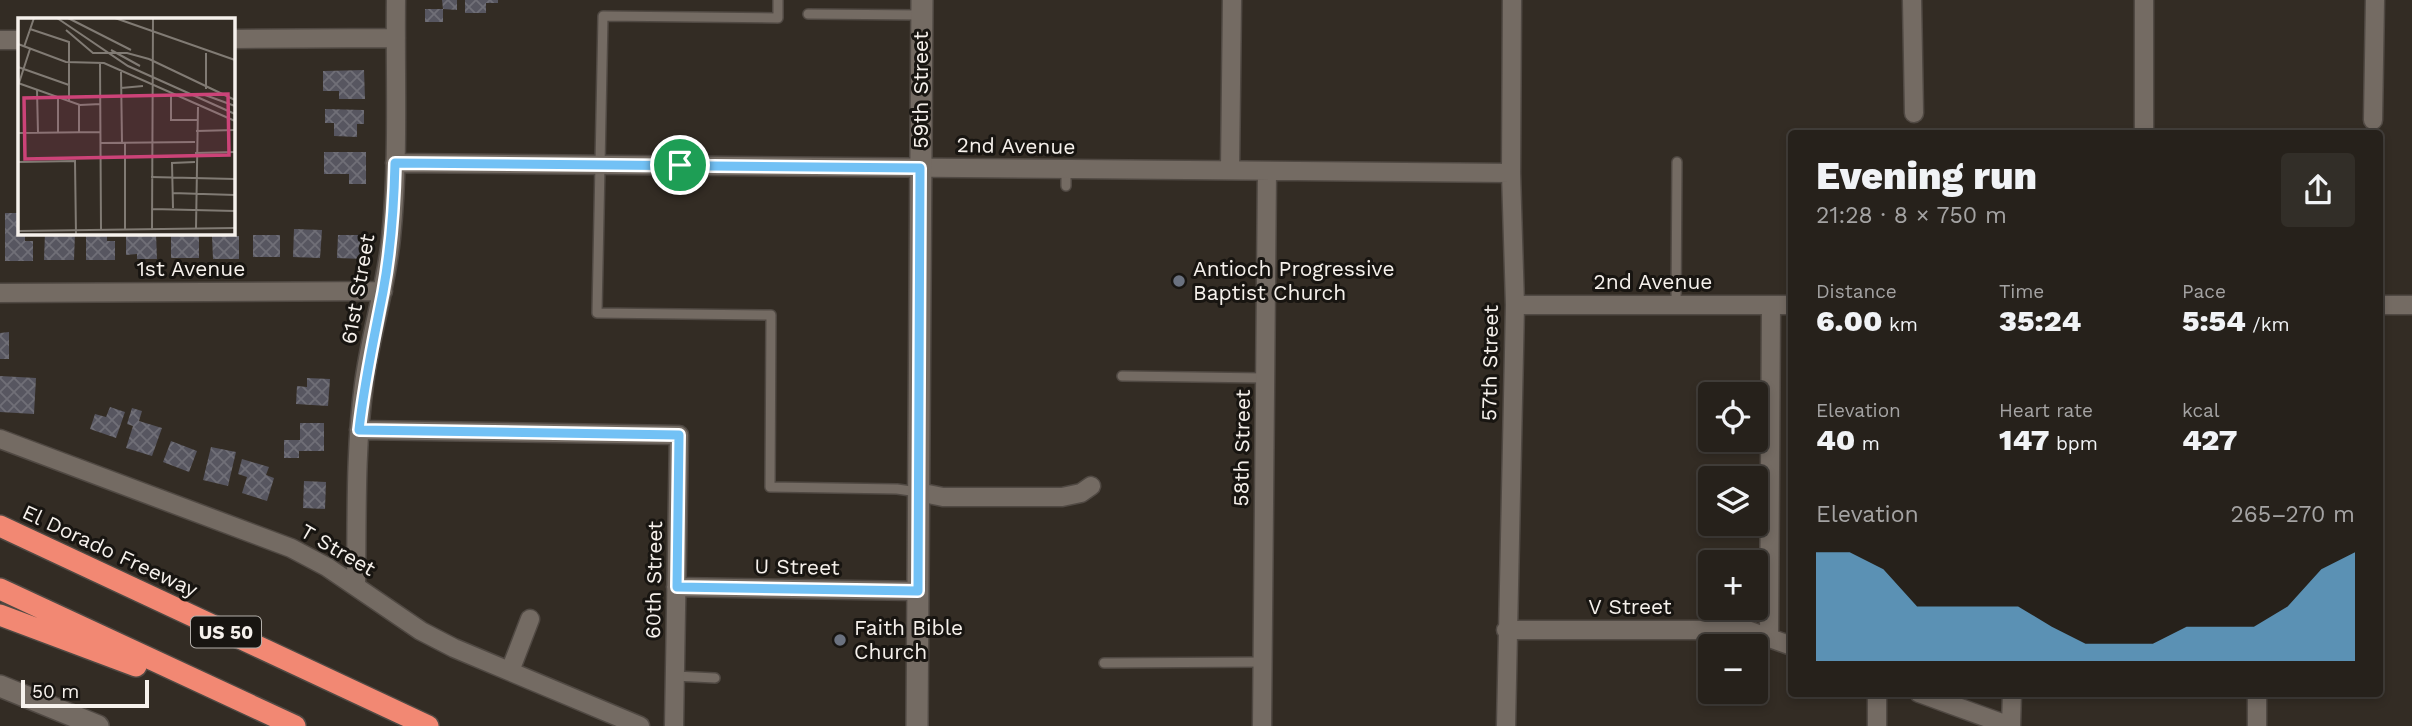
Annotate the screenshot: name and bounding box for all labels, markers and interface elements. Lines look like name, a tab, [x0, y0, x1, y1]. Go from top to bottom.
inset map	[18, 18, 234, 234]
street label: 59th Street	[908, 31, 933, 149]
street label: 2nd Avenue	[956, 132, 1076, 159]
pin	[650, 135, 710, 195]
icon: arrive	[661, 146, 699, 184]
button: share	[2281, 153, 2355, 227]
text: Evening run	[1816, 154, 2037, 198]
text: 21:28 · 8 × 750 m	[1816, 202, 2007, 229]
street label: 61st Street	[336, 232, 380, 346]
street label: 1st Avenue	[137, 256, 245, 281]
place label: Antioch Progressive Baptist Church	[1193, 256, 1395, 305]
street label: 2nd Avenue	[1593, 269, 1713, 294]
marker: Antioch Progressive Baptist Church	[1171, 273, 1187, 289]
text: Distance	[1816, 280, 1897, 303]
text: Time	[1999, 280, 2044, 303]
text: Pace	[2182, 280, 2226, 303]
text: 6.00	[1816, 303, 1882, 338]
text: 35:24	[1999, 303, 2081, 338]
text: 5:54	[2182, 303, 2246, 338]
street label: 57th Street	[1476, 304, 1503, 421]
text: km	[1882, 313, 1918, 336]
text: /km	[2246, 313, 2290, 336]
map controls	[1698, 382, 1768, 704]
button: locate	[1698, 382, 1768, 452]
street label: 58th Street	[1228, 389, 1255, 507]
text: Elevation	[1816, 399, 1901, 422]
text: Heart rate	[1999, 399, 2093, 422]
text: kcal	[2182, 399, 2220, 422]
text: 40	[1816, 422, 1855, 457]
text: 147	[1999, 422, 2049, 457]
text: 427	[2182, 422, 2238, 457]
text: m	[1855, 432, 1880, 455]
text: bpm	[2049, 432, 2098, 455]
button: layers	[1698, 466, 1768, 536]
street label: El Dorado Freeway	[19, 499, 202, 602]
text: Elevation	[1816, 501, 1919, 528]
text: 265–270 m	[2230, 501, 2355, 528]
street label: T Street	[296, 518, 380, 581]
street label: 60th Street	[640, 521, 667, 639]
button: +	[1698, 550, 1768, 620]
street label: U Street	[754, 553, 840, 580]
street label: V Street	[1588, 594, 1672, 619]
place label: Faith Bible Church	[854, 615, 963, 664]
road number: US 50	[191, 617, 261, 648]
marker: Faith Bible Church	[832, 632, 848, 648]
button: −	[1698, 634, 1768, 704]
scale bar	[21, 677, 149, 709]
text: 50 m	[32, 680, 79, 703]

